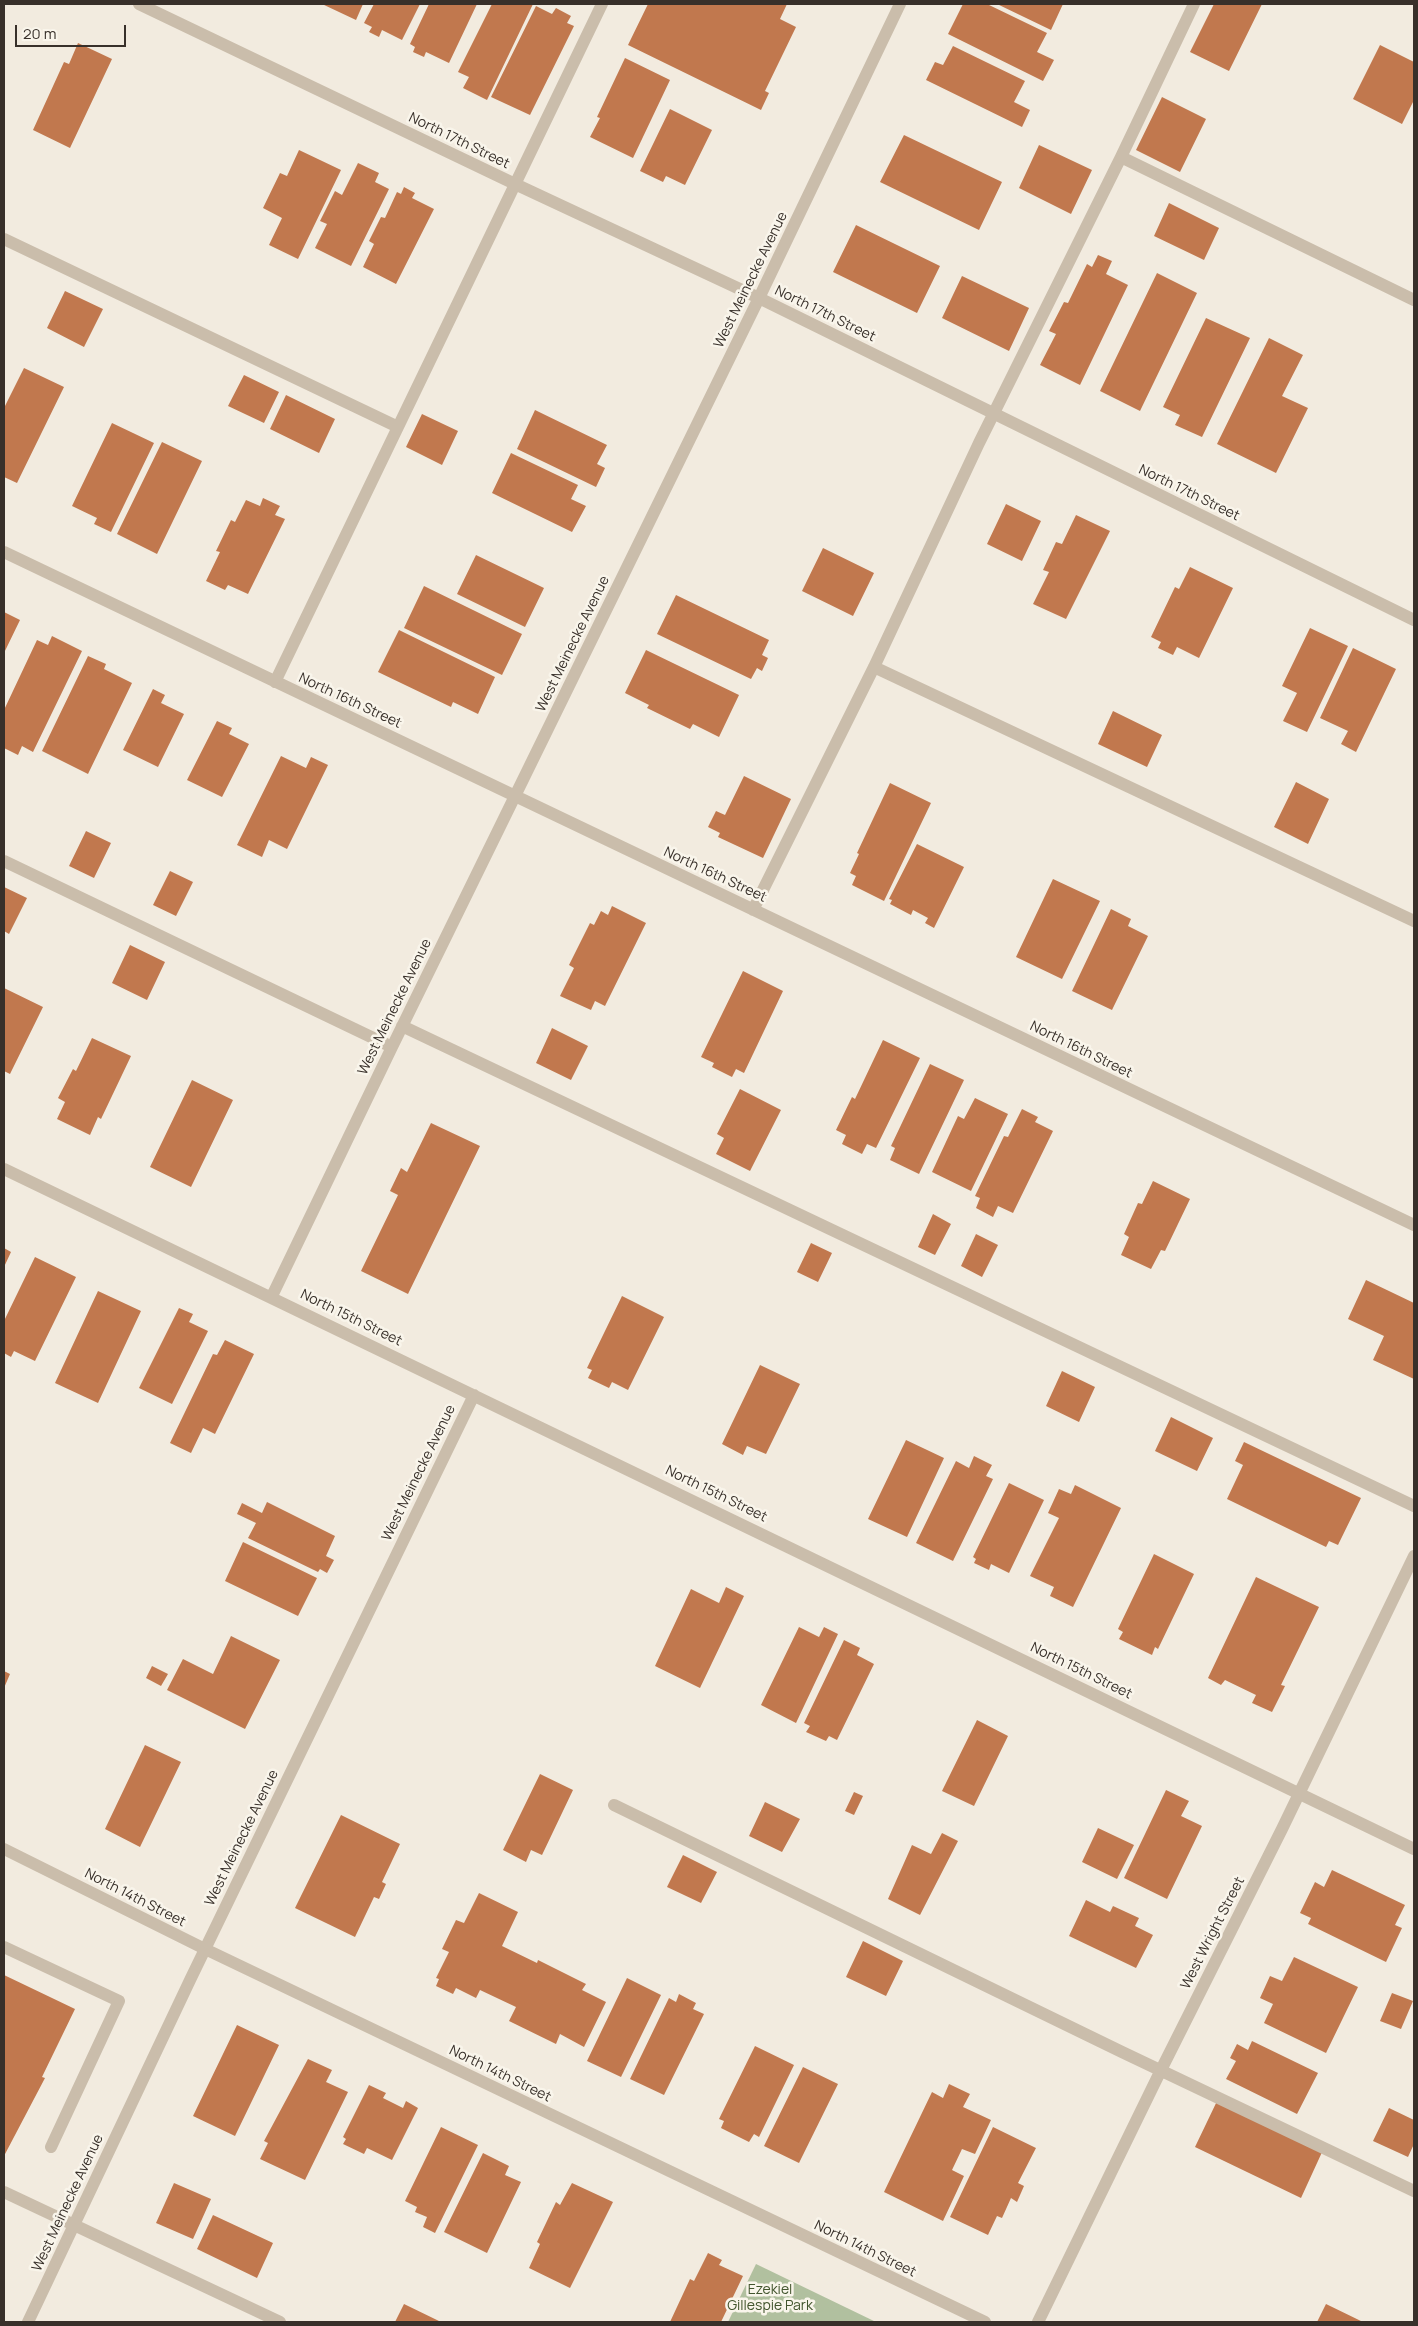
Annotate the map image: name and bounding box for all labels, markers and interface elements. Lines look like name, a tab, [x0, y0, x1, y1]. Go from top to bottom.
scale bar	[18, 15, 129, 47]
text: 20 m	[23, 23, 56, 44]
street label: North 17th Street	[406, 109, 512, 173]
street label: West Meinecke Avenue	[711, 209, 791, 351]
street label: North 17th Street	[772, 282, 878, 346]
street label: North 17th Street	[1136, 461, 1242, 525]
street label: West Meinecke Avenue	[533, 573, 613, 715]
street label: North 16th Street	[296, 670, 404, 732]
street label: North 16th Street	[661, 844, 769, 906]
street label: West Meinecke Avenue	[355, 936, 435, 1078]
street label: North 16th Street	[1027, 1018, 1135, 1082]
street label: North 15th Street	[297, 1286, 405, 1350]
street label: West Meinecke Avenue	[379, 1402, 459, 1544]
street label: North 15th Street	[662, 1462, 770, 1526]
street label: North 15th Street	[1027, 1639, 1135, 1703]
street label: West Meinecke Avenue	[202, 1767, 282, 1909]
street label: North 14th Street	[82, 1865, 188, 1931]
street label: West Wright Street	[1177, 1874, 1249, 1992]
street label: North 14th Street	[446, 2042, 554, 2106]
street label: West Meinecke Avenue	[29, 2132, 107, 2274]
street label: North 14th Street	[811, 2217, 919, 2281]
park label: Ezekiel Gillespie Park	[727, 2282, 813, 2314]

